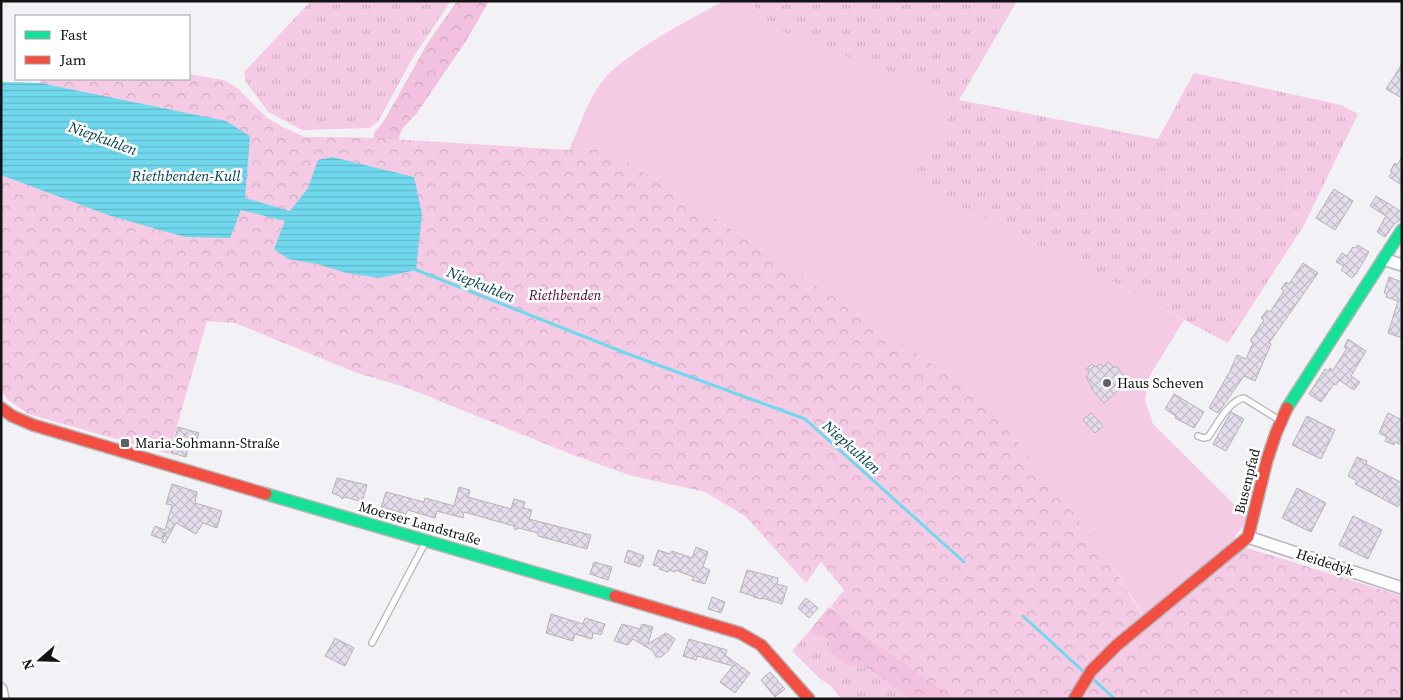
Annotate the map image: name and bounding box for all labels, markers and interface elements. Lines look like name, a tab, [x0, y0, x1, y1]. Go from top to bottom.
legend	[15, 15, 190, 80]
text: Fast	[60, 24, 87, 45]
text: Jam	[59, 49, 87, 70]
water label: Niepkuhlen	[65, 116, 141, 160]
water label: Riethbenden-Kull	[131, 165, 241, 186]
water label: Niepkuhlen	[443, 260, 519, 307]
park label: Riethbenden	[528, 285, 601, 305]
place label: Haus Scheven	[1117, 373, 1205, 393]
marker: Haus Scheven	[1101, 377, 1113, 389]
water label: Niepkuhlen	[818, 415, 886, 479]
place label: Maria-Sohmann-Straße	[135, 433, 280, 453]
marker: Maria-Sohmann-Straße	[119, 437, 131, 449]
street label: Busenpfad	[1229, 446, 1265, 516]
street label: Moerser Landstraße	[357, 496, 483, 550]
street label: Heidedyk	[1294, 543, 1357, 581]
north arrow	[15, 635, 65, 685]
text: N	[17, 656, 39, 673]

